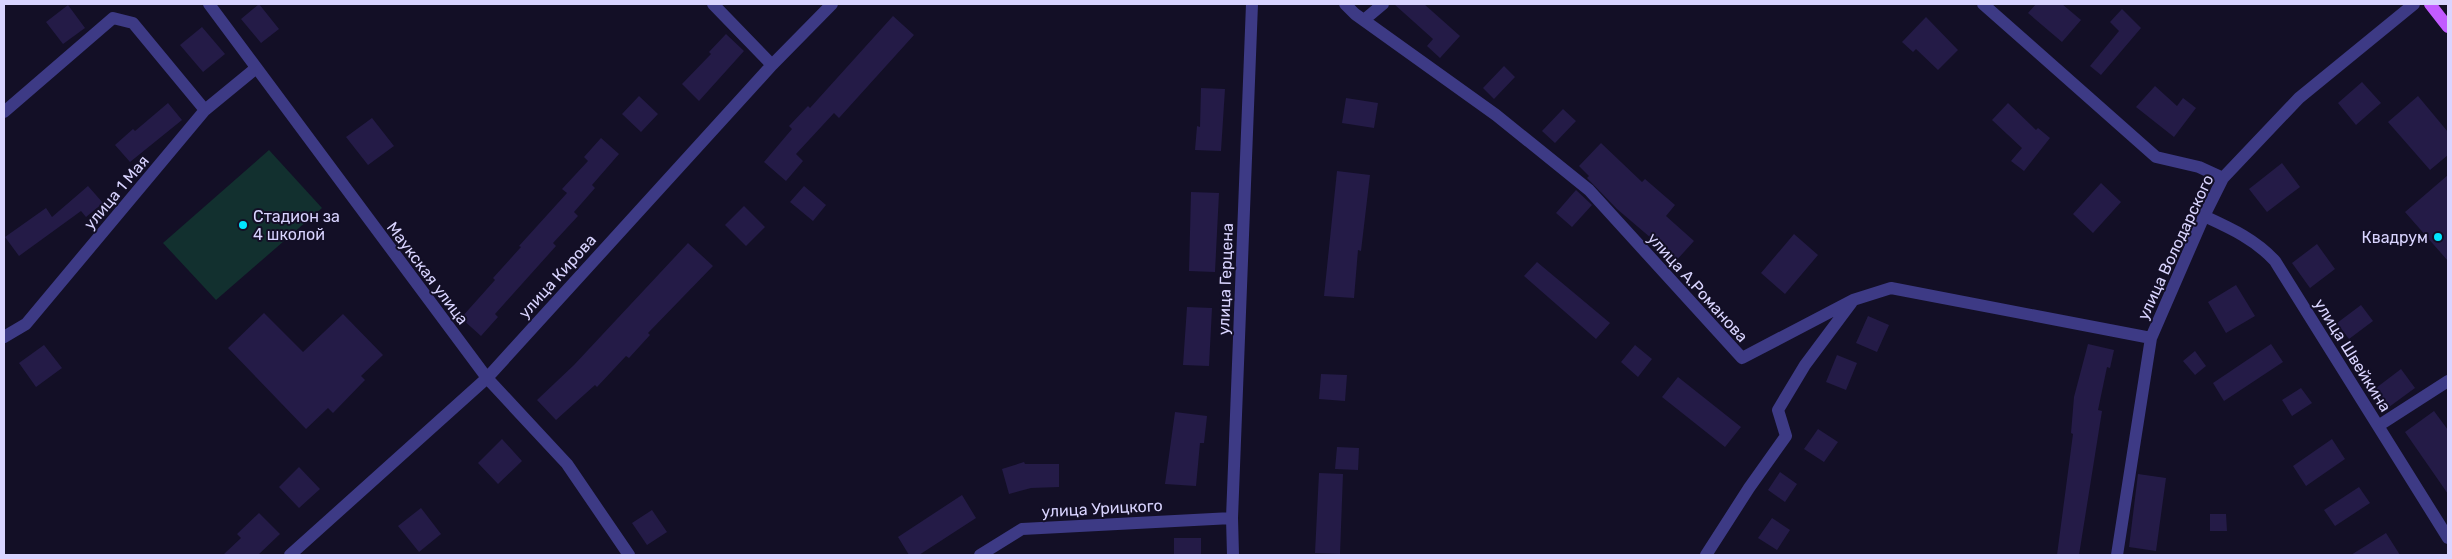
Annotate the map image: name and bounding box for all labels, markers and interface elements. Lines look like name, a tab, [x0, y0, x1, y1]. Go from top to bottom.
street label: улица 1 Мая	[80, 151, 153, 233]
street label: улица Володарского	[2133, 172, 2217, 323]
place label: Стадион за 4 школой	[253, 207, 340, 244]
street label: Маукская улица	[383, 218, 472, 328]
marker: Стадион за 4 школой	[237, 219, 249, 231]
street label: улица Герцена	[1214, 223, 1237, 335]
place label: Квадрум	[2361, 228, 2428, 247]
street label: улица А.Романова	[1644, 229, 1752, 346]
street label: улица Кирова	[515, 230, 600, 322]
marker: Квадрум	[2432, 231, 2444, 243]
street label: улица Швейкина	[2310, 295, 2395, 415]
street label: улица Урицкого	[1041, 496, 1163, 521]

